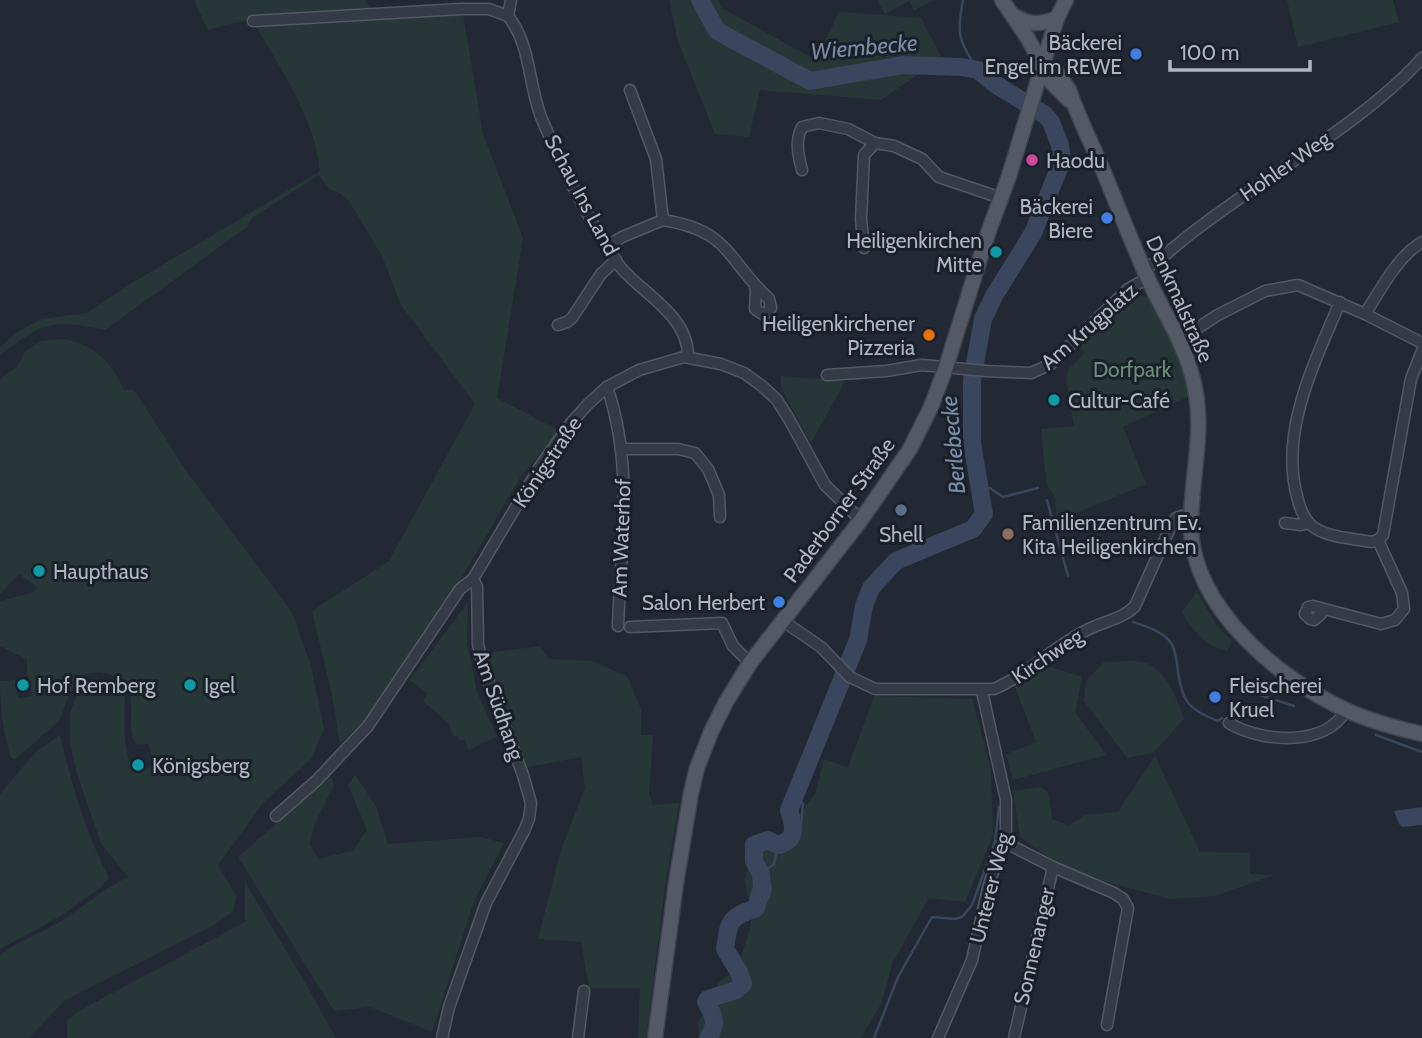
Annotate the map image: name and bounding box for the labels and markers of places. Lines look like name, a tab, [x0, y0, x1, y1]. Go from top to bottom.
place label: Bäckerei Engel im REWE	[985, 30, 1122, 79]
marker: Bäckerei Engel im REWE	[1128, 46, 1144, 62]
place label: Haodu	[1046, 148, 1105, 173]
marker: Haodu	[1024, 152, 1040, 168]
place label: Bäckerei Biere	[1020, 194, 1093, 243]
marker: Bäckerei Biere	[1099, 210, 1115, 226]
place label: Heiligenkirchen Mitte	[846, 228, 982, 277]
marker: Heiligenkirchen Mitte	[988, 244, 1004, 260]
place label: Heiligenkirchener Pizzeria	[762, 311, 915, 360]
marker: Heiligenkirchener Pizzeria	[921, 327, 937, 343]
place label: Cultur-Café	[1068, 388, 1170, 413]
marker: Cultur-Café	[1046, 392, 1062, 408]
marker: Shell	[893, 502, 909, 518]
place label: Familienzentrum Ev. Kita Heiligenkirchen	[1022, 510, 1202, 559]
place label: Shell	[879, 522, 923, 547]
marker: Familienzentrum Ev. Kita Heiligenkirchen	[1000, 526, 1016, 542]
place label: Haupthaus	[53, 559, 149, 584]
marker: Haupthaus	[31, 563, 47, 579]
place label: Salon Herbert	[642, 590, 765, 615]
marker: Salon Herbert	[771, 594, 787, 610]
place label: Hof Remberg	[37, 673, 156, 698]
place label: Igel	[204, 673, 235, 698]
place label: Fleischerei Kruel	[1229, 673, 1322, 722]
marker: Hof Remberg	[15, 677, 31, 693]
marker: Igel	[182, 677, 198, 693]
marker: Fleischerei Kruel	[1207, 689, 1223, 705]
place label: Königsberg	[152, 753, 250, 778]
marker: Königsberg	[130, 757, 146, 773]

